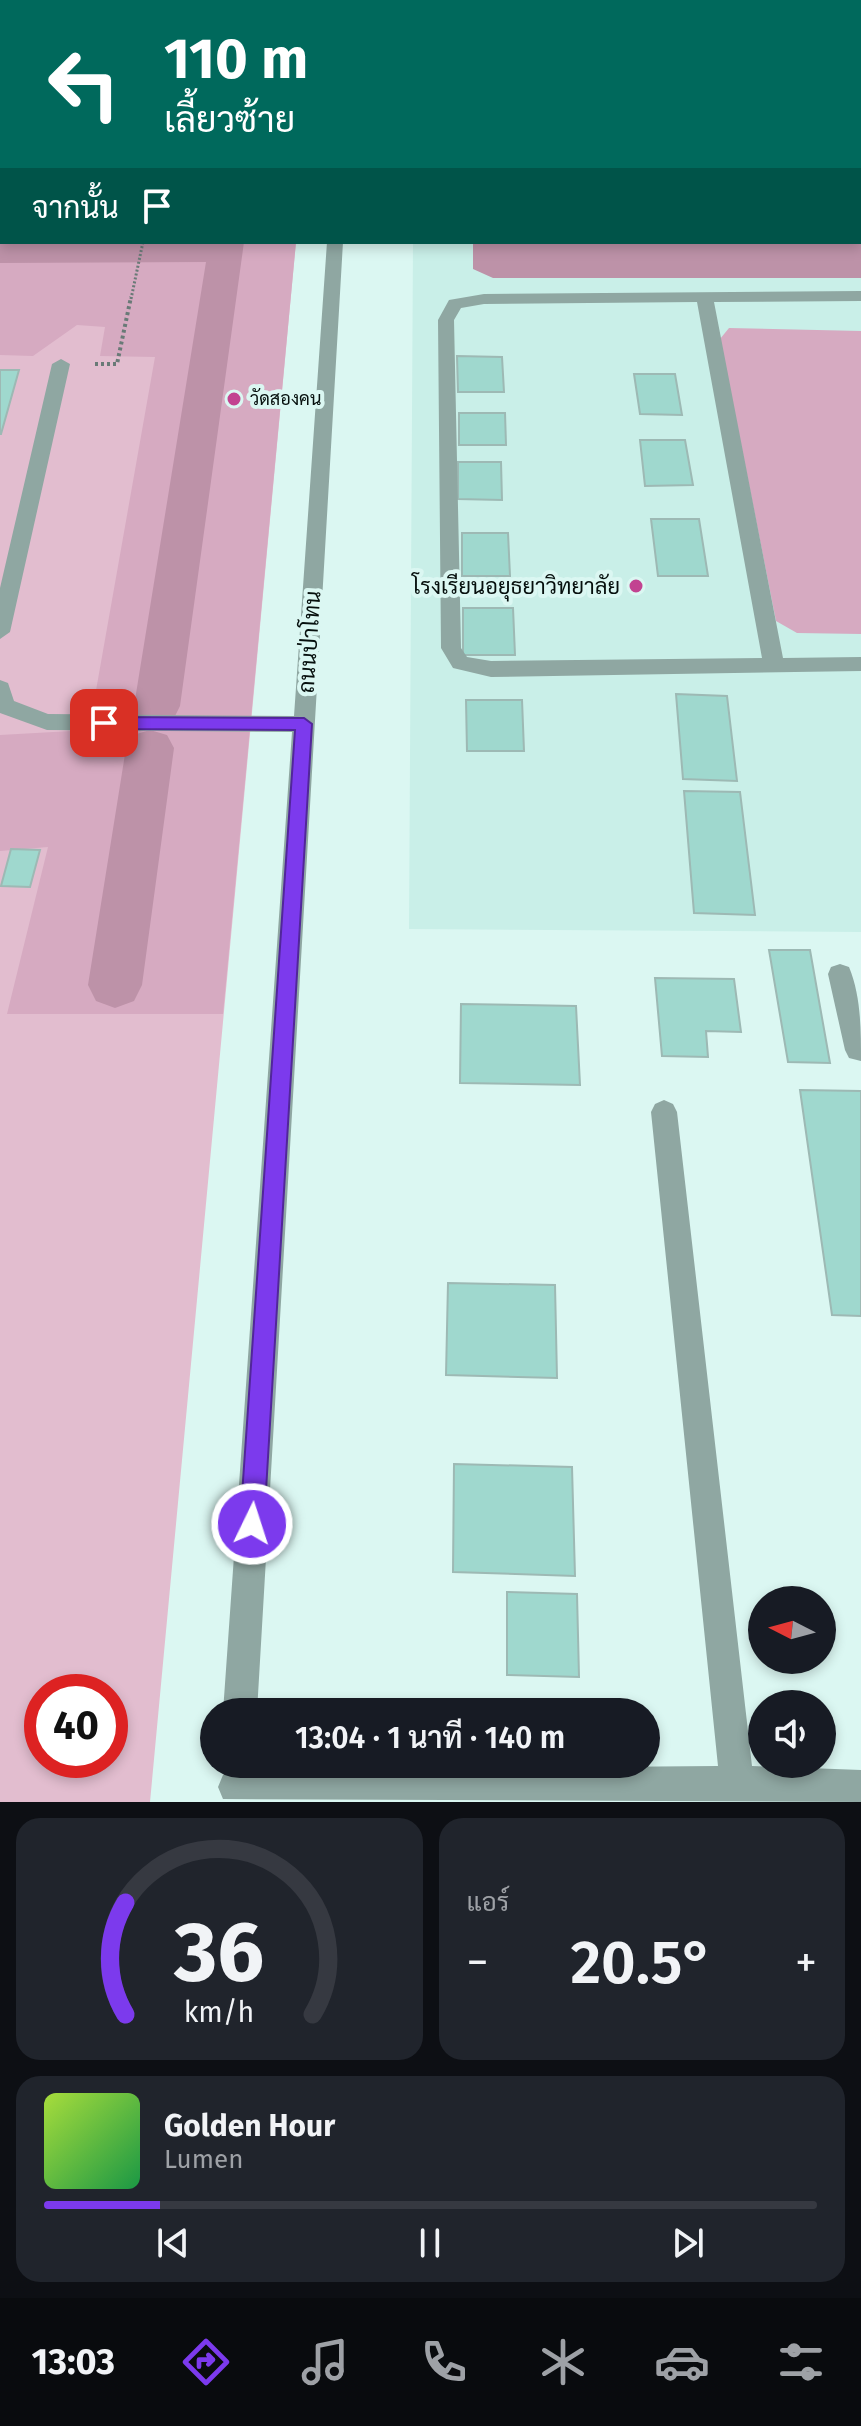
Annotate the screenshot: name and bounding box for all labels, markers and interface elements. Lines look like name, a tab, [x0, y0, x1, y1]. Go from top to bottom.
text: 110 m	[164, 26, 308, 93]
icon: left	[32, 32, 136, 136]
text: เลี้ยวซ้าย	[164, 98, 295, 142]
icon: arrive	[135, 184, 179, 228]
text: จากนั้น	[32, 190, 119, 226]
place label: วัดสองคน	[250, 388, 321, 410]
marker: วัดสองคน	[225, 390, 243, 408]
place label: โรงเรียนอยุธยาวิทยาลัย	[411, 572, 620, 602]
marker: โรงเรียนอยุธยาวิทยาลัย	[627, 577, 645, 595]
street label: ถนนป่าโทน	[291, 590, 327, 694]
pin	[70, 689, 138, 757]
icon: arrive	[82, 701, 126, 745]
position arrow	[210, 1482, 294, 1566]
north arrow	[748, 1586, 836, 1674]
map controls	[748, 1586, 836, 1778]
speed limit sign: 40	[24, 1674, 128, 1778]
button: sound	[748, 1690, 836, 1778]
text: 13:04 · 1 นาที · 140 m	[295, 1720, 565, 1756]
text: แอร์	[467, 1887, 509, 1918]
text: 36	[173, 1903, 264, 2003]
text: 20.5°	[570, 1927, 713, 1999]
text: −	[467, 1936, 489, 1989]
text: +	[795, 1936, 817, 1989]
text: km/h	[184, 1995, 255, 2030]
text: Golden Hour	[164, 2108, 335, 2144]
text: Lumen	[164, 2144, 243, 2175]
icon: previous	[151, 2221, 195, 2265]
icon: pause	[408, 2221, 452, 2265]
icon: next	[666, 2221, 710, 2265]
icon: directions	[178, 2334, 234, 2390]
icon: music	[297, 2334, 353, 2390]
icon: phone	[416, 2334, 472, 2390]
icon: climate	[535, 2334, 591, 2390]
icon: car	[654, 2334, 710, 2390]
icon: filters	[773, 2334, 829, 2390]
text: 13:03	[32, 2340, 115, 2384]

